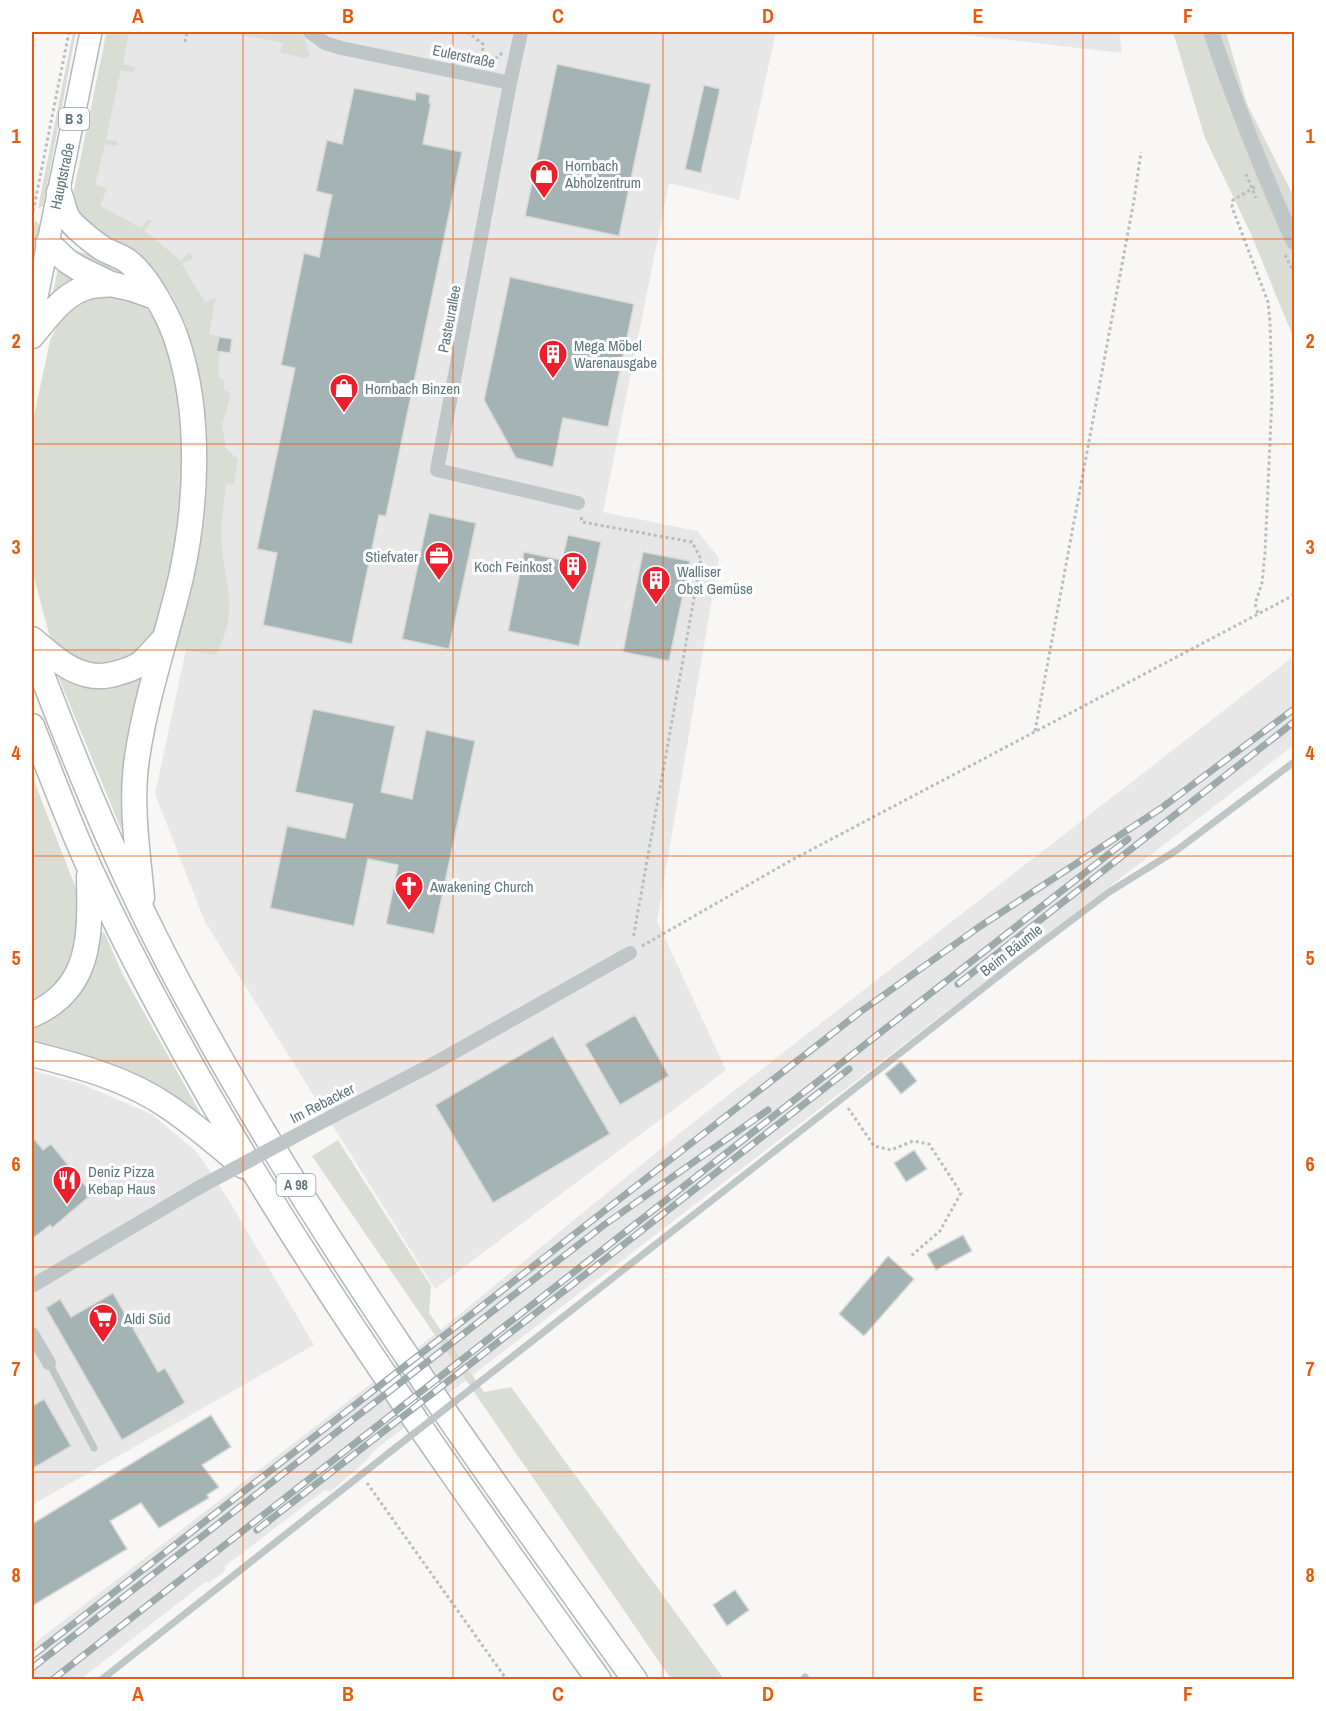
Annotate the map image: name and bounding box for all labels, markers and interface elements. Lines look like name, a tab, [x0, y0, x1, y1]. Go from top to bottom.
text: A	[132, 2, 144, 29]
text: B	[342, 2, 354, 29]
text: C	[552, 2, 564, 29]
text: D	[762, 2, 774, 29]
text: E	[973, 2, 984, 29]
text: F	[1183, 2, 1193, 29]
street label: Eulerstraße	[431, 39, 497, 73]
road number: B 3	[59, 108, 89, 130]
text: 1	[11, 122, 21, 149]
text: 1	[1305, 122, 1315, 149]
street label: Hauptstraße	[45, 141, 79, 211]
place label: Hornbach Abholzentrum	[564, 155, 641, 193]
shop icon: Hornbach Abholzentrum	[528, 158, 560, 200]
street label: Pasteurallee	[432, 283, 466, 355]
text: 2	[11, 327, 21, 354]
text: 2	[1305, 327, 1315, 354]
place label: Mega Möbel Warenausgabe	[574, 335, 657, 373]
building icon: Mega Möbel Warenausgabe	[537, 338, 569, 380]
shop icon: Hornbach Binzen	[328, 372, 360, 414]
place label: Hornbach Binzen	[365, 378, 460, 399]
text: 3	[11, 533, 21, 560]
text: 3	[1305, 533, 1315, 560]
office icon: Stiefvater	[423, 540, 455, 582]
place label: Stiefvater	[365, 546, 418, 567]
building icon: Koch Feinkost	[557, 550, 589, 592]
place label: Koch Feinkost	[474, 556, 553, 577]
place label: Walliser Obst Gemüse	[677, 561, 753, 599]
building icon: Walliser Obst Gemüse	[640, 564, 672, 606]
text: 4	[11, 739, 21, 766]
text: 4	[1305, 739, 1315, 766]
church icon: Awakening Church	[393, 870, 425, 912]
place label: Awakening Church	[429, 876, 534, 897]
street label: Beim Bäumle	[975, 919, 1047, 981]
text: 5	[11, 944, 21, 971]
text: 5	[1305, 944, 1315, 971]
street label: Im Rebacker	[286, 1078, 358, 1128]
text: 6	[11, 1150, 21, 1177]
text: 6	[1305, 1150, 1315, 1177]
place label: Deniz Pizza Kebap Haus	[88, 1161, 156, 1199]
restaurant icon: Deniz Pizza Kebap Haus	[51, 1164, 83, 1206]
road number: A 98	[276, 1174, 316, 1196]
supermarket icon: Aldi Süd	[87, 1302, 119, 1344]
place label: Aldi Süd	[123, 1308, 171, 1329]
text: 7	[11, 1355, 21, 1382]
text: 7	[1305, 1355, 1315, 1382]
text: 8	[11, 1561, 21, 1588]
text: 8	[1305, 1561, 1315, 1588]
text: A	[132, 1680, 144, 1707]
text: B	[342, 1680, 354, 1707]
text: C	[552, 1680, 564, 1707]
text: D	[762, 1680, 774, 1707]
text: E	[973, 1680, 984, 1707]
text: F	[1183, 1680, 1193, 1707]

